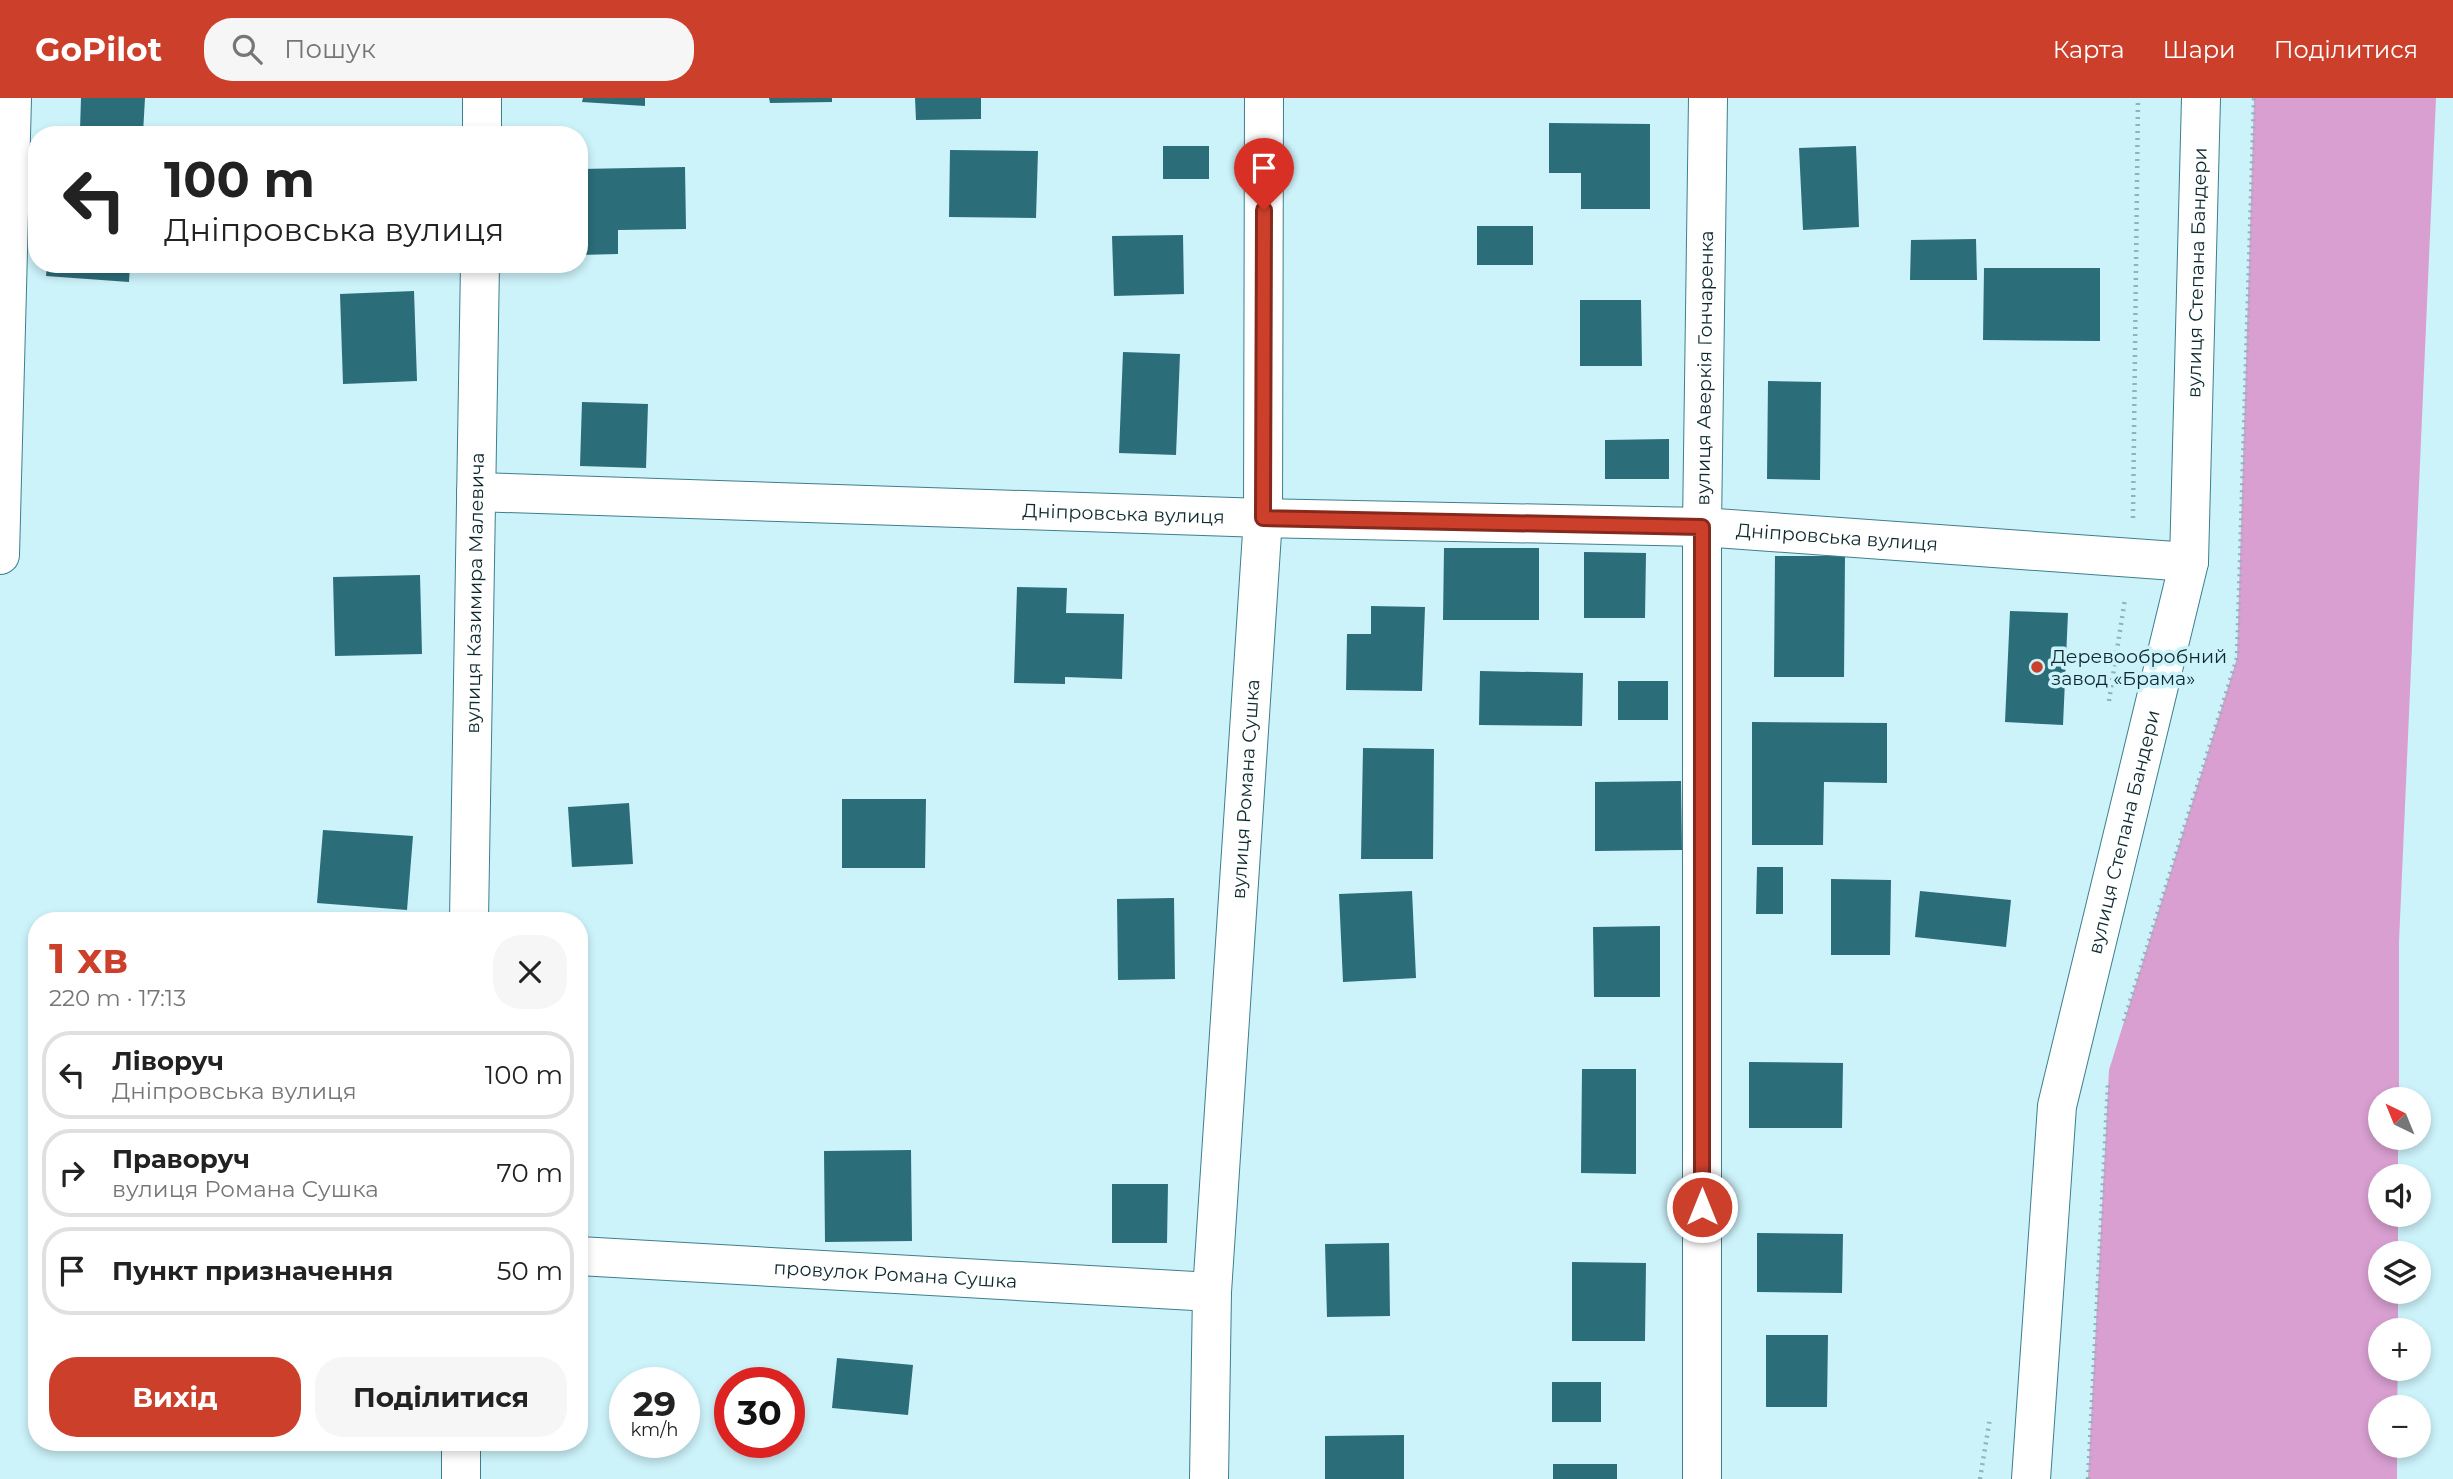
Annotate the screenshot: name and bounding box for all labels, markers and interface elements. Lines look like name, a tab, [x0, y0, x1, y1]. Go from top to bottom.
search box	[204, 18, 694, 81]
text: GoPilot	[35, 29, 162, 69]
icon: search	[228, 30, 266, 68]
text: Пошук	[284, 33, 376, 65]
text: Карта	[2053, 35, 2124, 64]
text: Шари	[2162, 35, 2236, 64]
text: Поділитися	[2274, 35, 2418, 64]
pin	[1234, 138, 1294, 210]
street label: вулиця Степана Бандери	[2182, 147, 2212, 398]
icon: arrive	[1245, 149, 1283, 187]
text: 100 m	[164, 150, 315, 209]
icon: left	[49, 154, 140, 245]
text: Дніпровська вулиця	[164, 210, 505, 249]
street label: вулиця Аверкія Гончаренка	[1691, 230, 1718, 506]
street label: вулиця Казимира Малевича	[461, 452, 489, 734]
street label: Дніпровська вулиця	[1022, 499, 1225, 529]
street label: Дніпровська вулиця	[1735, 518, 1939, 556]
place label: Деревообробний завод «Брама»	[2051, 645, 2227, 690]
marker: Деревообробний завод «Брама»	[2029, 659, 2045, 675]
street label: вулиця Романа Сушка	[1227, 678, 1264, 900]
street label: вулиця Степана Бандери	[2083, 707, 2165, 956]
text: 1 хв	[49, 932, 128, 984]
button: close	[493, 935, 567, 1009]
text: 220 m · 17:13	[49, 984, 186, 1012]
text: Ліворуч	[112, 1045, 224, 1077]
icon: left	[53, 1056, 91, 1094]
text: 100 m	[485, 1059, 563, 1091]
text: Дніпровська вулиця	[112, 1077, 357, 1105]
north arrow	[2368, 1087, 2431, 1150]
map controls	[2368, 1087, 2431, 1458]
text: Праворуч	[112, 1143, 250, 1175]
icon: right	[53, 1154, 91, 1192]
text: 70 m	[497, 1157, 563, 1189]
button: sound	[2368, 1164, 2431, 1227]
position arrow	[1665, 1170, 1739, 1244]
text: вулиця Романа Сушка	[112, 1175, 379, 1203]
button: layers	[2368, 1241, 2431, 1304]
icon: arrive	[53, 1252, 91, 1290]
text: Пункт призначення	[112, 1255, 393, 1287]
text: 50 m	[497, 1255, 563, 1287]
street label: провулок Романа Сушка	[773, 1256, 1018, 1293]
button: +	[2368, 1318, 2431, 1381]
button: Вихід	[49, 1357, 301, 1437]
button: Поділитися	[315, 1357, 567, 1437]
speed limit sign: 30	[714, 1367, 805, 1458]
text: 29	[633, 1382, 676, 1425]
button: −	[2368, 1395, 2431, 1458]
text: km/h	[630, 1419, 679, 1441]

